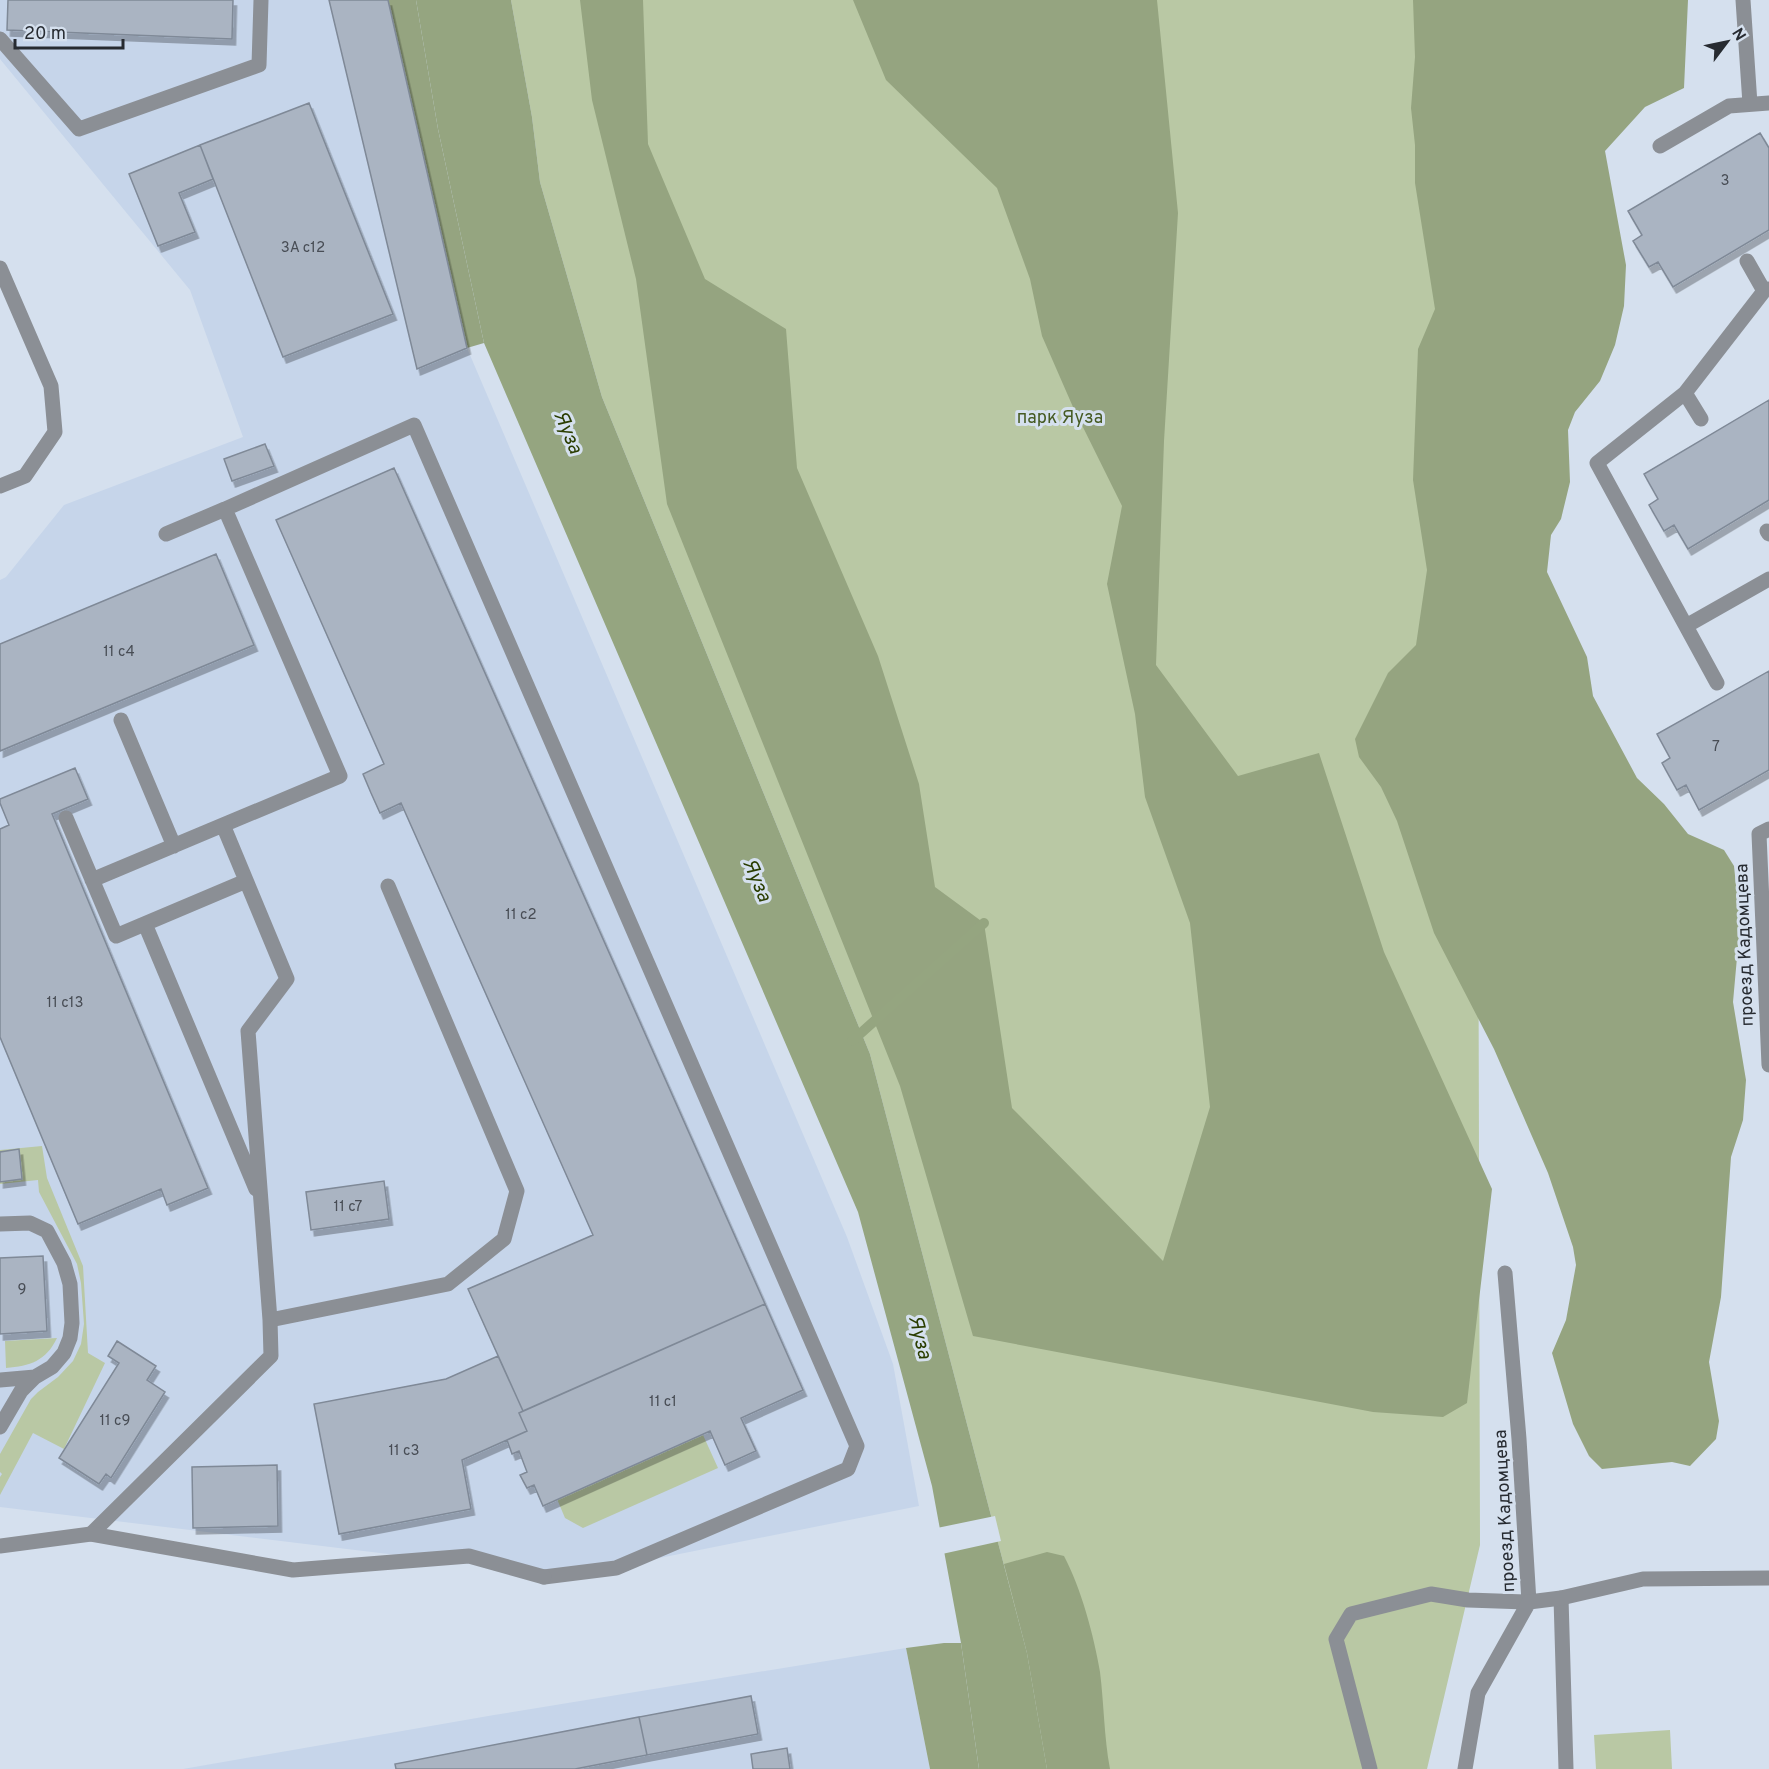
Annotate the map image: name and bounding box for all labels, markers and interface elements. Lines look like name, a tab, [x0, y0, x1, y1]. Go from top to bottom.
scale bar	[15, 12, 123, 50]
north arrow	[1697, 12, 1757, 72]
text: 20 m	[24, 23, 66, 46]
text: N	[1726, 25, 1750, 45]
house number: 3	[1720, 172, 1730, 191]
house number: 3А с12	[281, 239, 325, 258]
park label: парк Яуза	[1017, 407, 1103, 430]
water label: Яуза	[547, 408, 588, 459]
house number: 11 с4	[103, 643, 135, 662]
house number: 7	[1712, 738, 1720, 757]
water label: Яуза	[736, 856, 777, 907]
street label: проезд Кадомцева	[1731, 863, 1760, 1027]
house number: 11 с2	[505, 906, 537, 925]
house number: 11 с13	[47, 994, 83, 1013]
house number: 11 с7	[334, 1198, 363, 1217]
house number: 9	[18, 1281, 26, 1300]
water label: Яуза	[901, 1313, 937, 1363]
house number: 11 с1	[649, 1393, 677, 1412]
house number: 11 с9	[99, 1412, 131, 1431]
street label: проезд Кадомцева	[1490, 1429, 1521, 1593]
house number: 11 с3	[388, 1442, 420, 1461]

